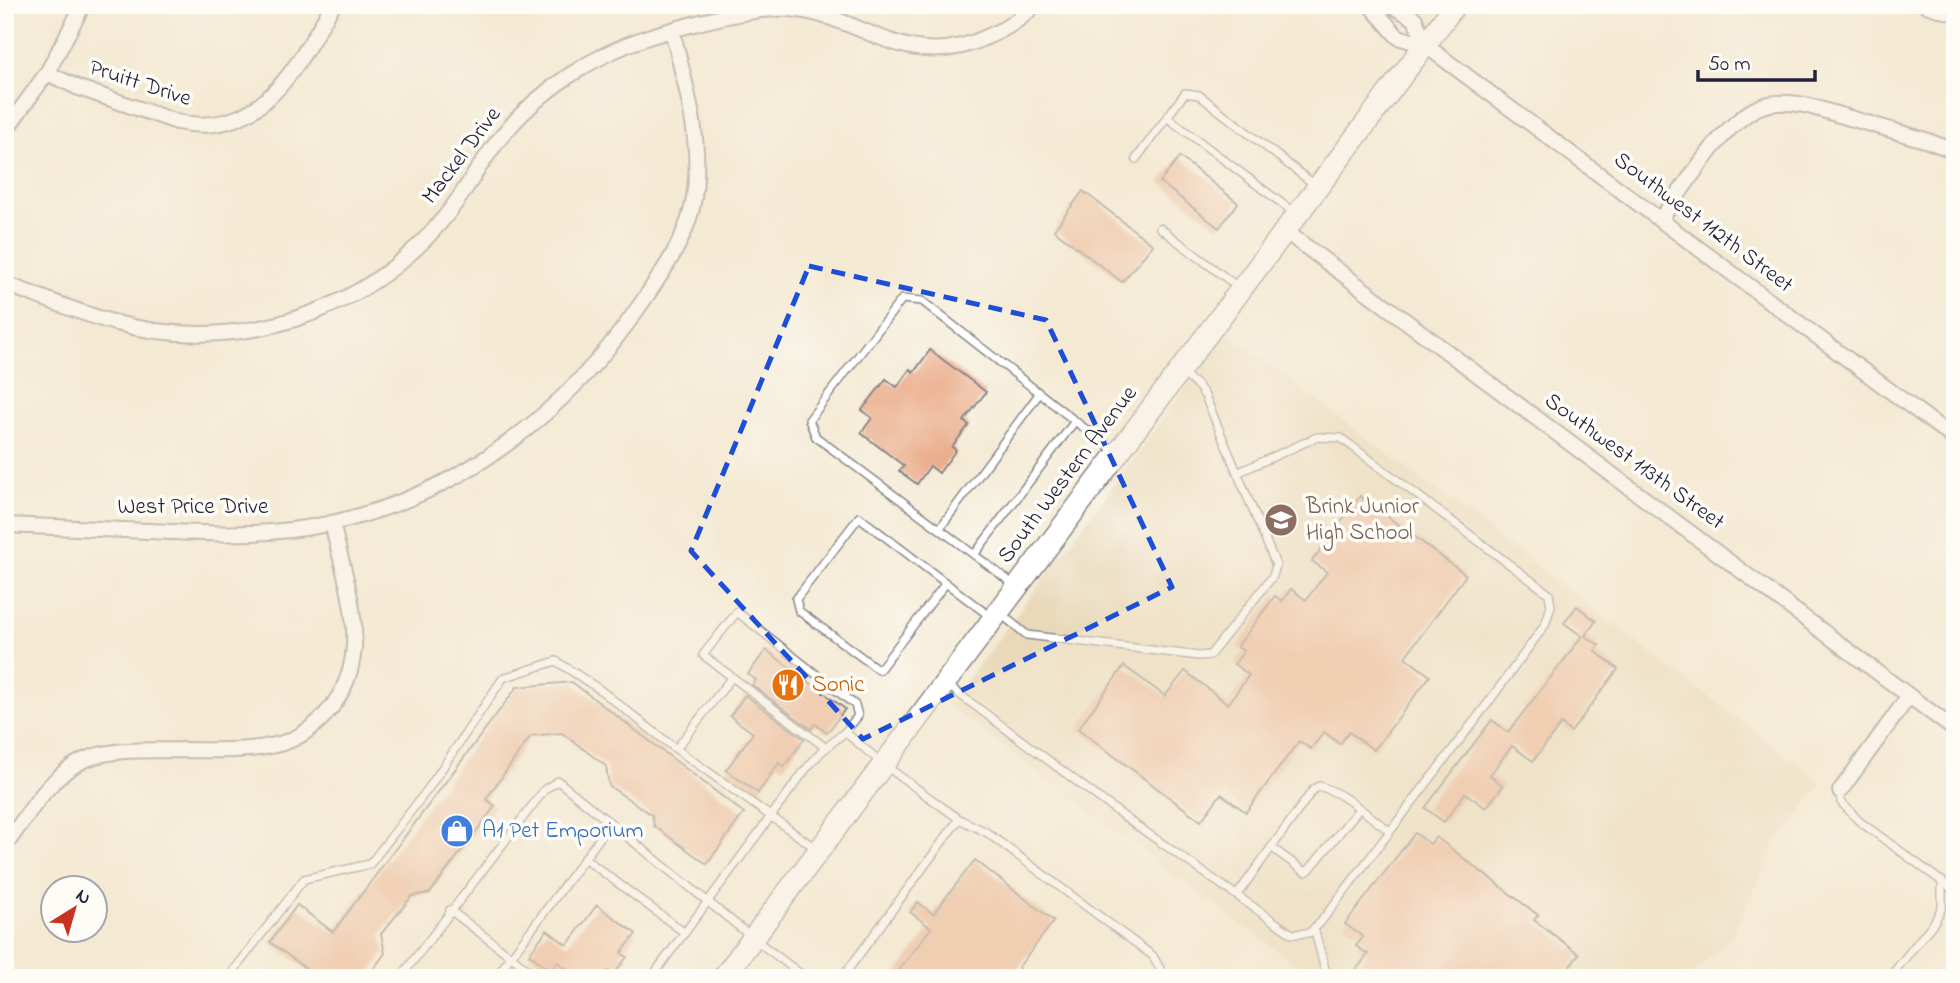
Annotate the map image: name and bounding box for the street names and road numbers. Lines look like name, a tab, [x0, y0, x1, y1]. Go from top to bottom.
street label: Pruitt Drive	[85, 52, 196, 116]
street label: Mackel Drive	[414, 100, 510, 212]
street label: Southwest 112th Street	[1606, 144, 1800, 302]
street label: South Western Avenue	[990, 379, 1146, 571]
street label: Southwest 113th Street	[1537, 385, 1731, 539]
street label: West Price Drive	[118, 491, 269, 524]

